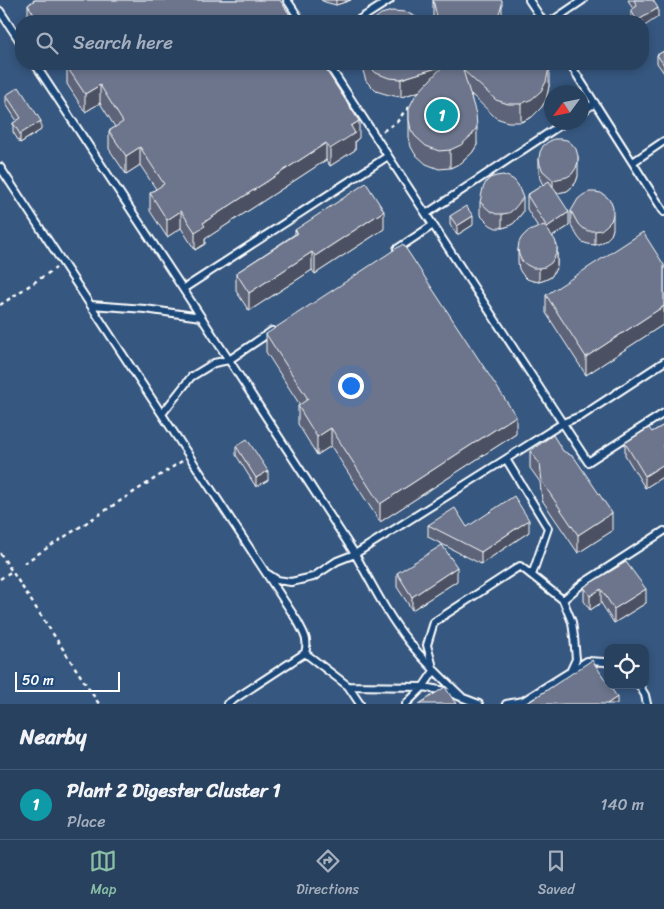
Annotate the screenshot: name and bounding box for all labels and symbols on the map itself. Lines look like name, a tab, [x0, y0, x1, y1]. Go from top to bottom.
north arrow	[544, 85, 589, 130]
pin: 1	[426, 96, 458, 134]
your location	[338, 373, 364, 399]
scale bar	[15, 669, 120, 692]

